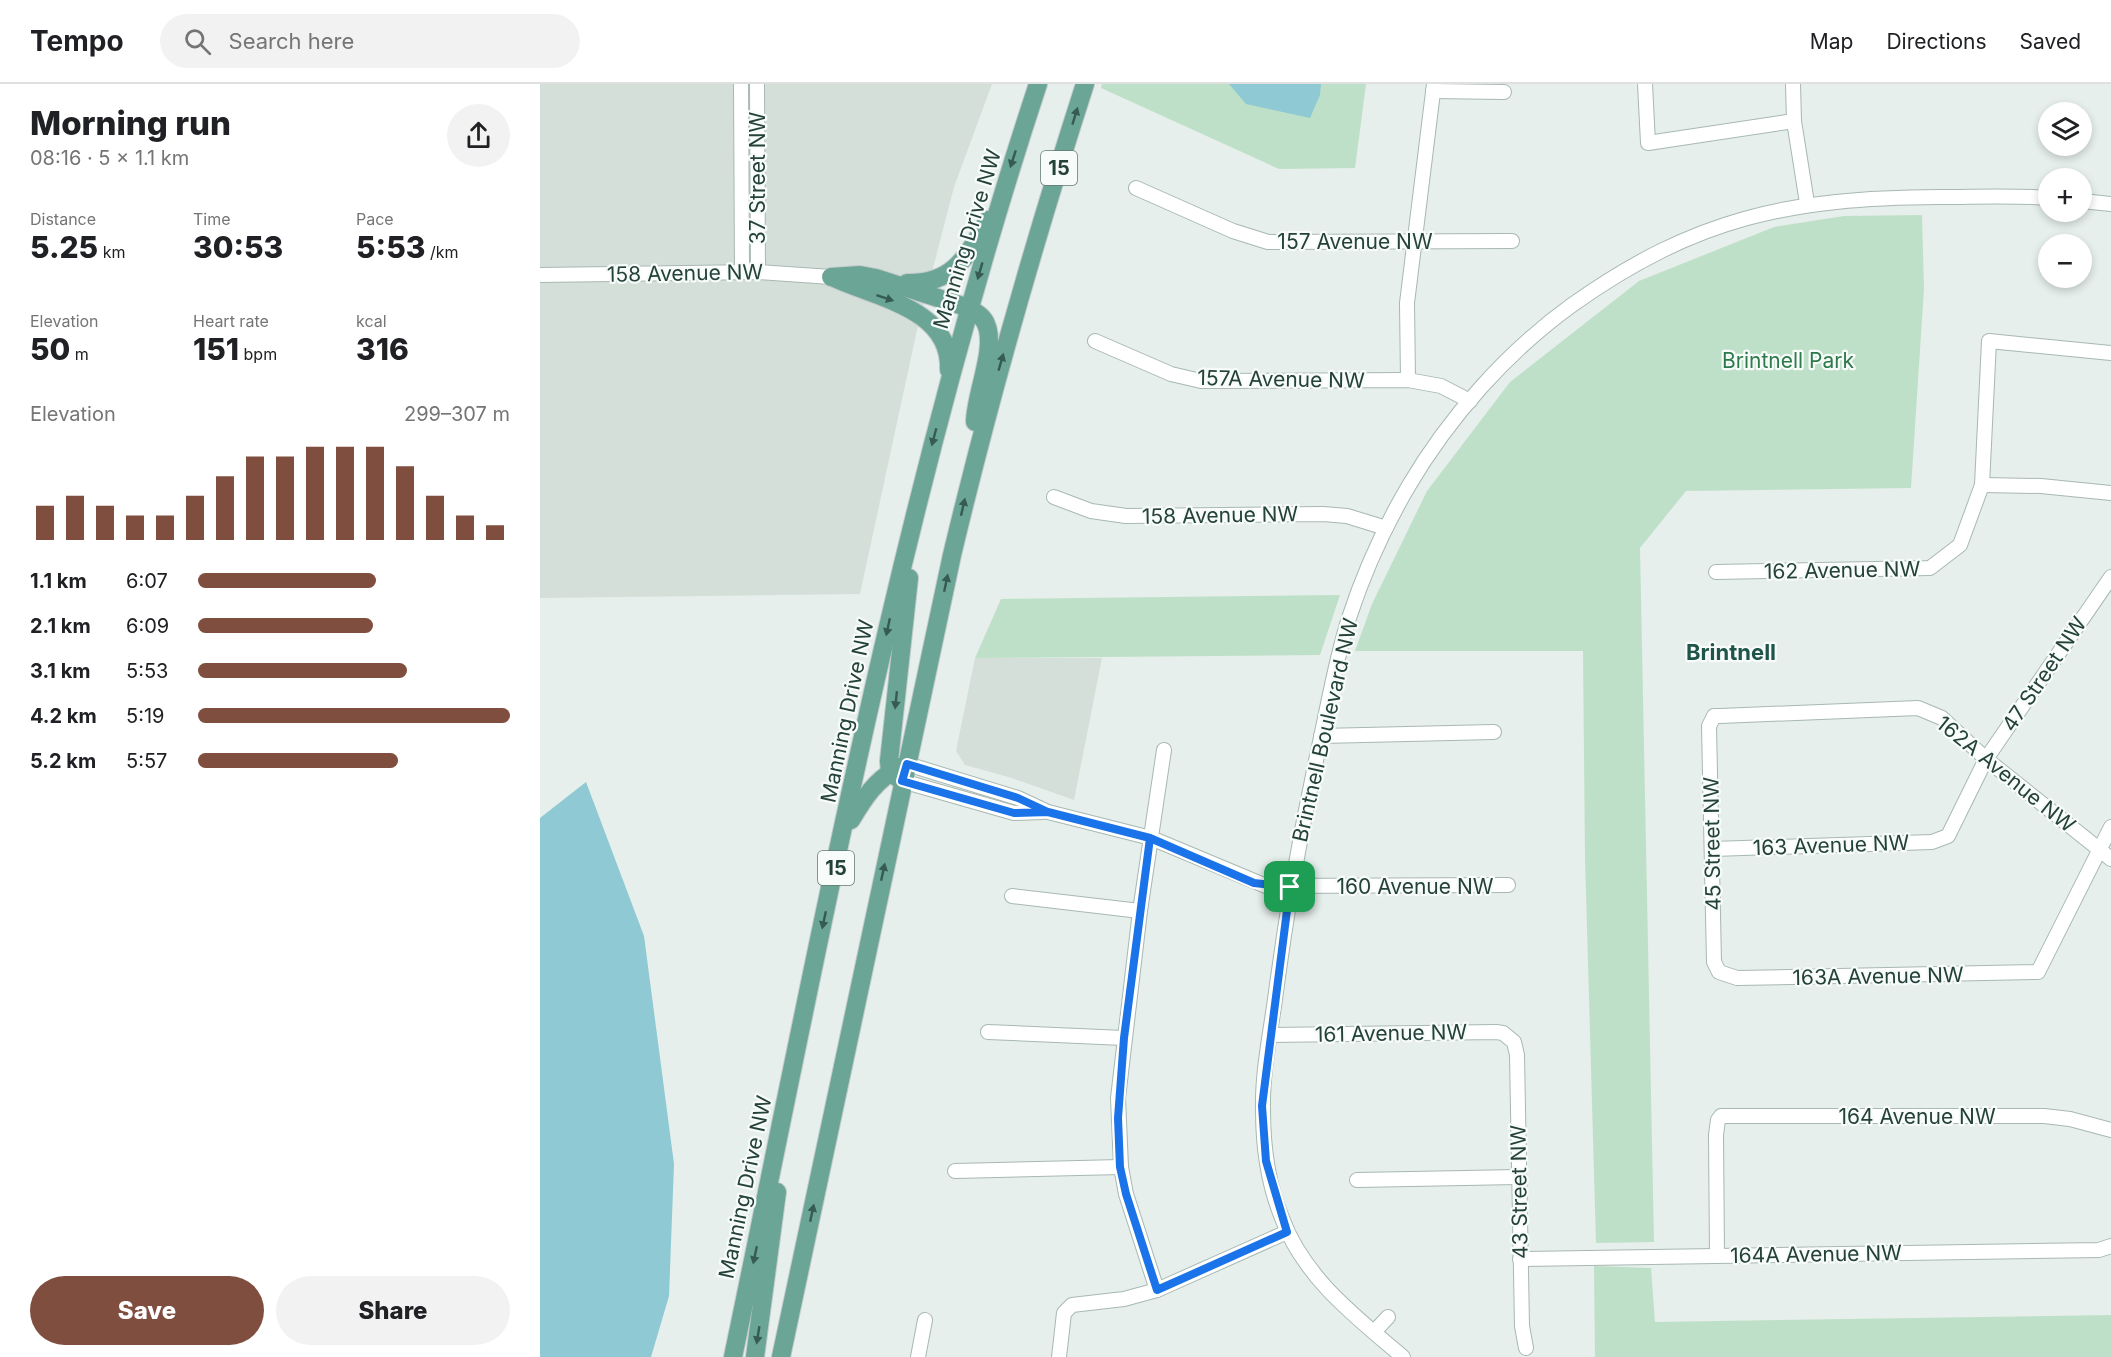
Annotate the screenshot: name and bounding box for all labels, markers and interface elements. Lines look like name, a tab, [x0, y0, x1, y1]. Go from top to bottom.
search box	[160, 14, 580, 68]
text: Tempo	[30, 24, 124, 58]
icon: search	[181, 25, 214, 58]
text: Search here	[229, 28, 354, 54]
text: Map	[1810, 29, 1853, 54]
text: Directions	[1886, 29, 1987, 54]
text: Saved	[2020, 29, 2081, 54]
map controls	[2038, 102, 2092, 288]
button: layers	[2038, 102, 2092, 156]
text: Morning run	[30, 103, 231, 143]
button: share	[447, 104, 510, 167]
one-way arrow	[1071, 107, 1080, 125]
street label: 37 Street NW	[745, 111, 770, 244]
text: 08:16 · 5 × 1.1 km	[30, 146, 189, 170]
street label: Manning Drive NW	[928, 146, 1006, 332]
one-way arrow	[1008, 150, 1018, 168]
road number: 15	[1041, 151, 1077, 185]
button: +	[2038, 168, 2092, 222]
text: Distance	[30, 209, 96, 229]
text: Time	[193, 209, 231, 229]
text: Pace	[356, 209, 394, 229]
text: 5.25	[30, 229, 98, 265]
text: 30:53	[193, 229, 283, 265]
text: 5:53	[356, 229, 425, 265]
street label: 157 Avenue NW	[1277, 229, 1433, 254]
button: −	[2038, 234, 2092, 288]
text: km	[98, 242, 125, 262]
text: /km	[425, 242, 458, 262]
street label: 158 Avenue NW	[607, 259, 764, 287]
one-way arrow	[975, 262, 984, 280]
one-way arrow	[876, 294, 894, 303]
text: Elevation	[30, 311, 99, 331]
text: Heart rate	[193, 311, 269, 331]
text: kcal	[356, 311, 387, 331]
text: 50	[30, 331, 70, 367]
text: 151	[193, 331, 239, 367]
text: 316	[356, 331, 409, 367]
text: m	[70, 344, 89, 364]
text: bpm	[239, 344, 277, 364]
park label: Brintnell Park	[1722, 348, 1854, 373]
one-way arrow	[997, 353, 1006, 371]
street label: 157A Avenue NW	[1197, 365, 1365, 393]
text: Elevation	[30, 402, 116, 426]
text: 299–307 m	[404, 402, 510, 426]
one-way arrow	[928, 428, 938, 446]
one-way arrow	[959, 498, 969, 516]
street label: 158 Avenue NW	[1142, 501, 1299, 529]
street label: 162 Avenue NW	[1764, 556, 1921, 584]
text: 1.1 km	[30, 569, 87, 593]
text: 6:07	[126, 569, 168, 593]
one-way arrow	[942, 574, 951, 593]
street label: 47 Street NW	[1996, 612, 2092, 736]
text: 2.1 km	[30, 614, 91, 638]
text: 6:09	[126, 614, 169, 638]
street label: Brintnell Boulevard NW	[1287, 615, 1363, 844]
street label: Manning Drive NW	[815, 617, 879, 805]
one-way arrow	[883, 618, 893, 636]
district label: Brintnell	[1686, 639, 1776, 665]
text: 3.1 km	[30, 659, 91, 683]
text: 5:53	[126, 659, 168, 683]
one-way arrow	[891, 691, 901, 710]
text: 4.2 km	[30, 704, 97, 728]
text: 5:19	[126, 704, 164, 728]
street label: 162A Avenue NW	[1932, 710, 2081, 838]
text: 5.2 km	[30, 749, 96, 773]
text: 5:57	[126, 749, 167, 773]
street label: 45 Street NW	[1698, 777, 1726, 911]
street label: 163 Avenue NW	[1752, 830, 1910, 860]
road number: 15	[818, 851, 854, 885]
pin	[1264, 861, 1315, 912]
one-way arrow	[879, 862, 888, 881]
icon: arrive	[1273, 870, 1306, 903]
street label: 160 Avenue NW	[1337, 874, 1494, 899]
one-way arrow	[819, 911, 828, 930]
street label: 163A Avenue NW	[1792, 962, 1964, 990]
street label: 161 Avenue NW	[1315, 1019, 1468, 1047]
street label: Manning Drive NW	[713, 1093, 777, 1281]
street label: 164 Avenue NW	[1838, 1104, 1996, 1129]
street label: 43 Street NW	[1505, 1124, 1533, 1259]
one-way arrow	[808, 1204, 817, 1223]
street label: 164A Avenue NW	[1730, 1240, 1902, 1268]
one-way arrow	[749, 1245, 759, 1264]
button: Save	[30, 1276, 264, 1345]
button: Share	[276, 1276, 510, 1345]
one-way arrow	[754, 1325, 763, 1344]

